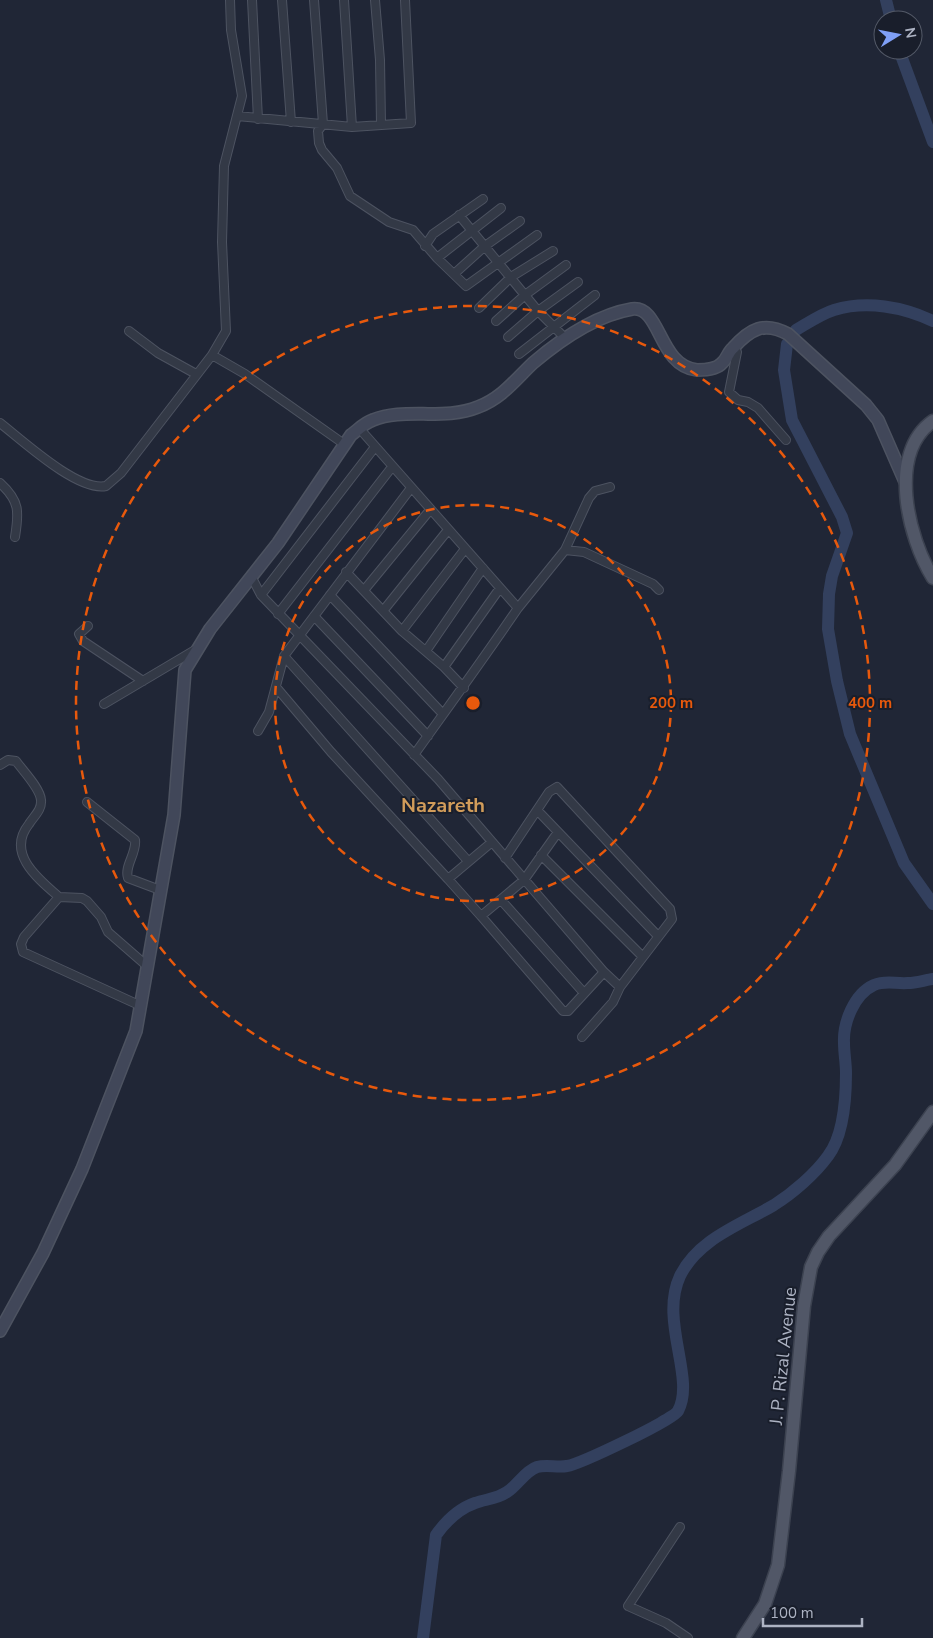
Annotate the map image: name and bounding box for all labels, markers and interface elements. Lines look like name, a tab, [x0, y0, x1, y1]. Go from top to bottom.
north arrow	[873, 10, 923, 60]
text: N	[900, 26, 921, 40]
text: 200 m	[649, 693, 693, 713]
text: 400 m	[848, 693, 892, 713]
centre of rings	[464, 694, 482, 712]
district label: Nazareth	[401, 792, 485, 819]
street label: J. P. Rizal Avenue	[764, 1286, 802, 1427]
scale bar	[763, 1596, 862, 1628]
text: 100 m	[770, 1603, 814, 1623]

